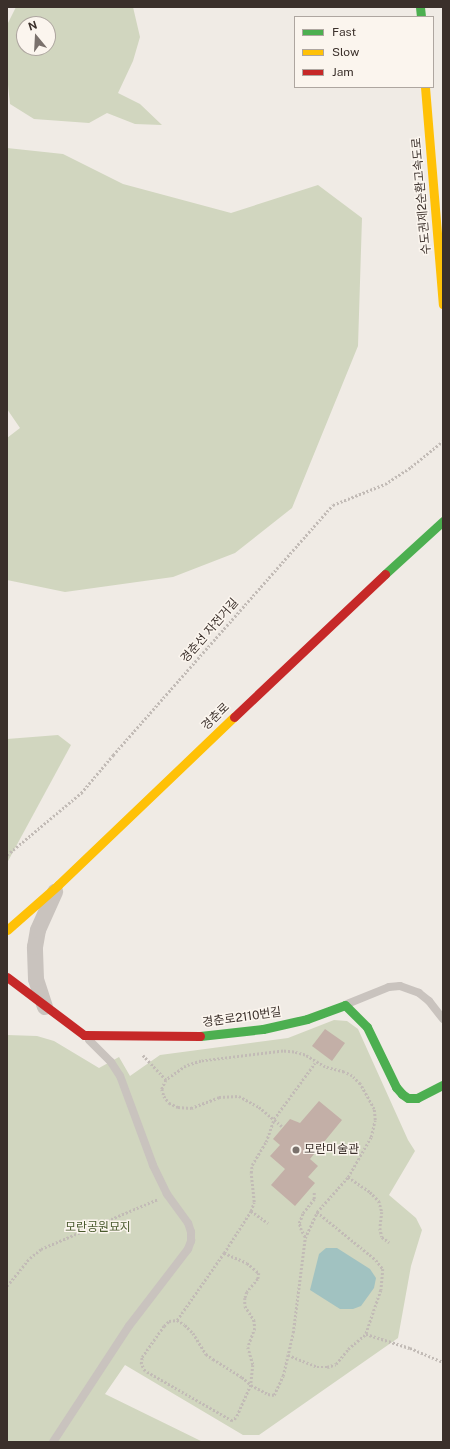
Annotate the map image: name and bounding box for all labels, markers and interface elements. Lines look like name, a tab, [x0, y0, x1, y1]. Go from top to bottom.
north arrow	[16, 16, 56, 56]
legend	[294, 16, 434, 88]
text: N	[27, 19, 39, 33]
text: Fast	[332, 25, 356, 39]
text: Slow	[332, 45, 359, 59]
text: Jam	[332, 65, 354, 79]
street label: 수도권제2순환고속도로	[410, 137, 434, 255]
street label: 경춘선 자전거길	[178, 596, 242, 666]
street label: 경춘로	[199, 700, 233, 734]
street label: 경춘로2110번길	[202, 1005, 282, 1031]
place label: 모란미술관	[304, 1143, 359, 1157]
marker: 모란미술관	[291, 1145, 301, 1155]
park label: 모란공원묘지	[65, 1221, 131, 1235]

